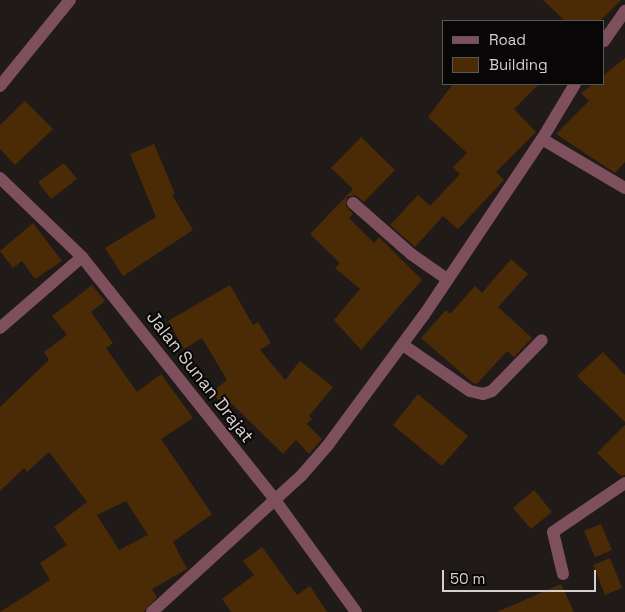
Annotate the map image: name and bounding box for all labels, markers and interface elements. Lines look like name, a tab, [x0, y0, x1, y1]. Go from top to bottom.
legend	[442, 20, 605, 85]
text: Road	[489, 30, 526, 49]
text: Building	[489, 55, 548, 74]
street label: Jalan Sunan Drajat	[142, 307, 258, 447]
scale bar	[445, 560, 599, 592]
text: 50 m	[450, 569, 485, 588]

